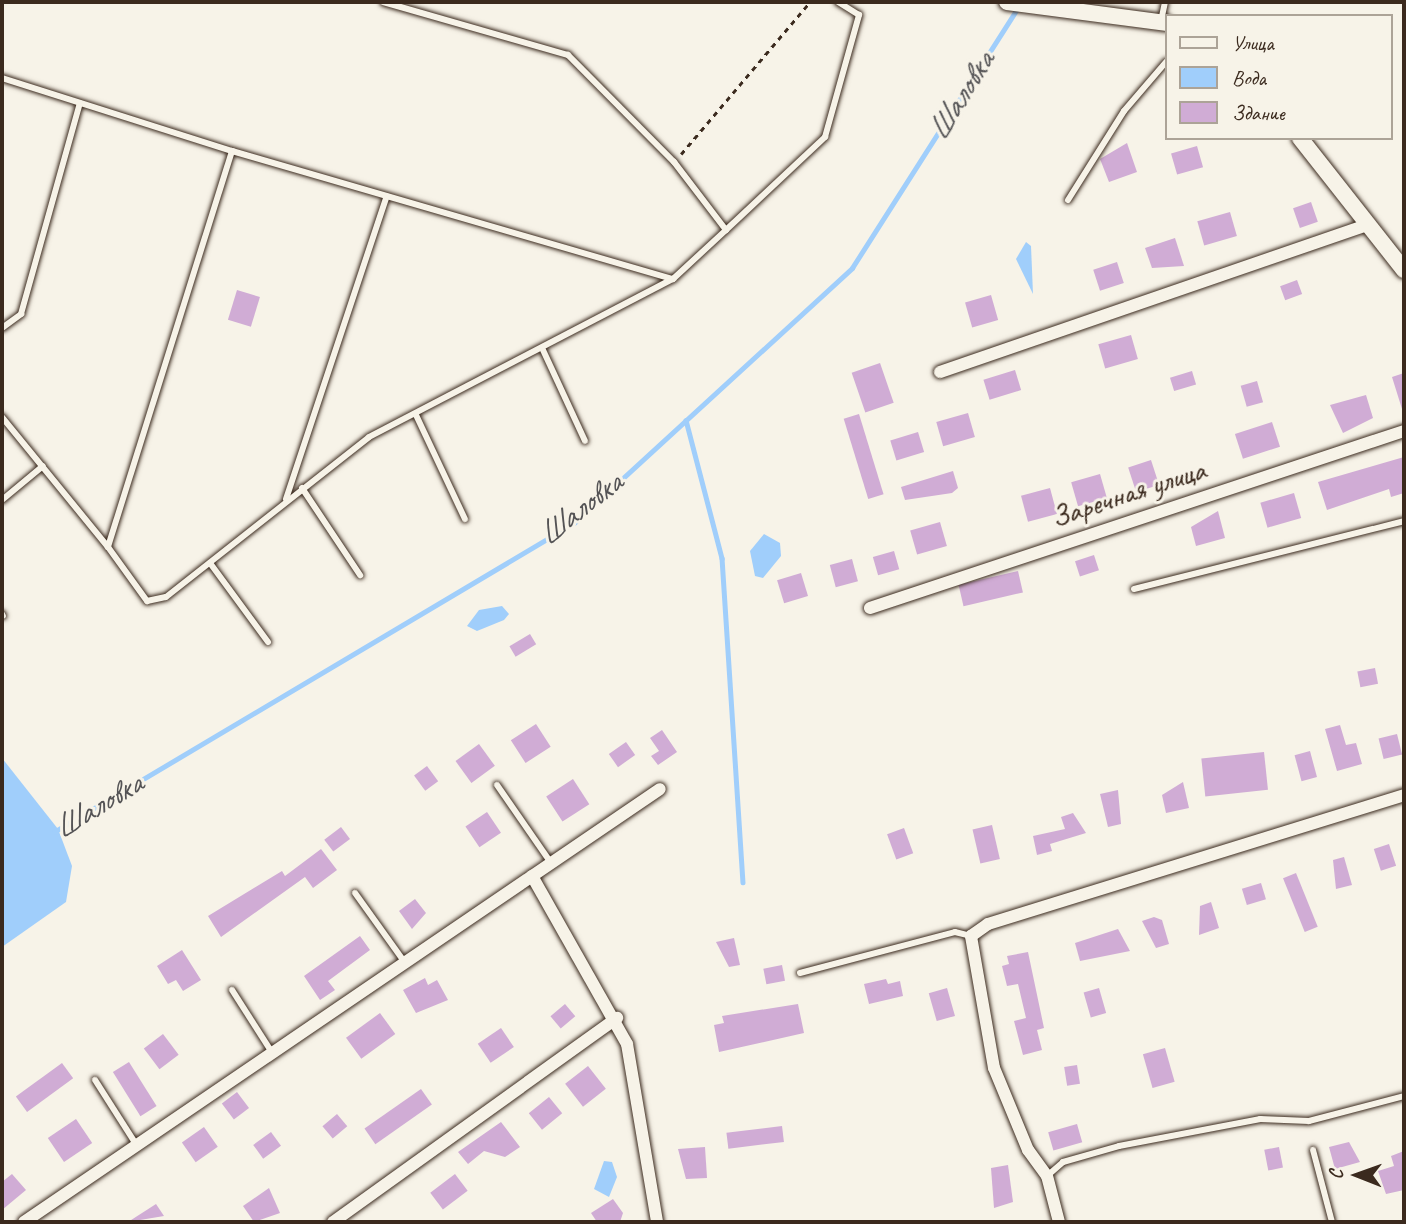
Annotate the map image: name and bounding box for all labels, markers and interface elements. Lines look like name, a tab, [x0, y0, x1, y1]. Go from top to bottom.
legend	[1164, 14, 1392, 140]
text: Улица	[1232, 30, 1274, 56]
water label: Шаловка	[919, 45, 1003, 147]
text: Вода	[1232, 65, 1266, 91]
text: Здание	[1232, 100, 1285, 126]
street label: Заречная улица	[1045, 451, 1211, 535]
water label: Шаловка	[530, 464, 630, 554]
water label: Шаловка	[46, 765, 150, 847]
north arrow	[1322, 1140, 1392, 1210]
text: С	[1324, 1170, 1348, 1180]

